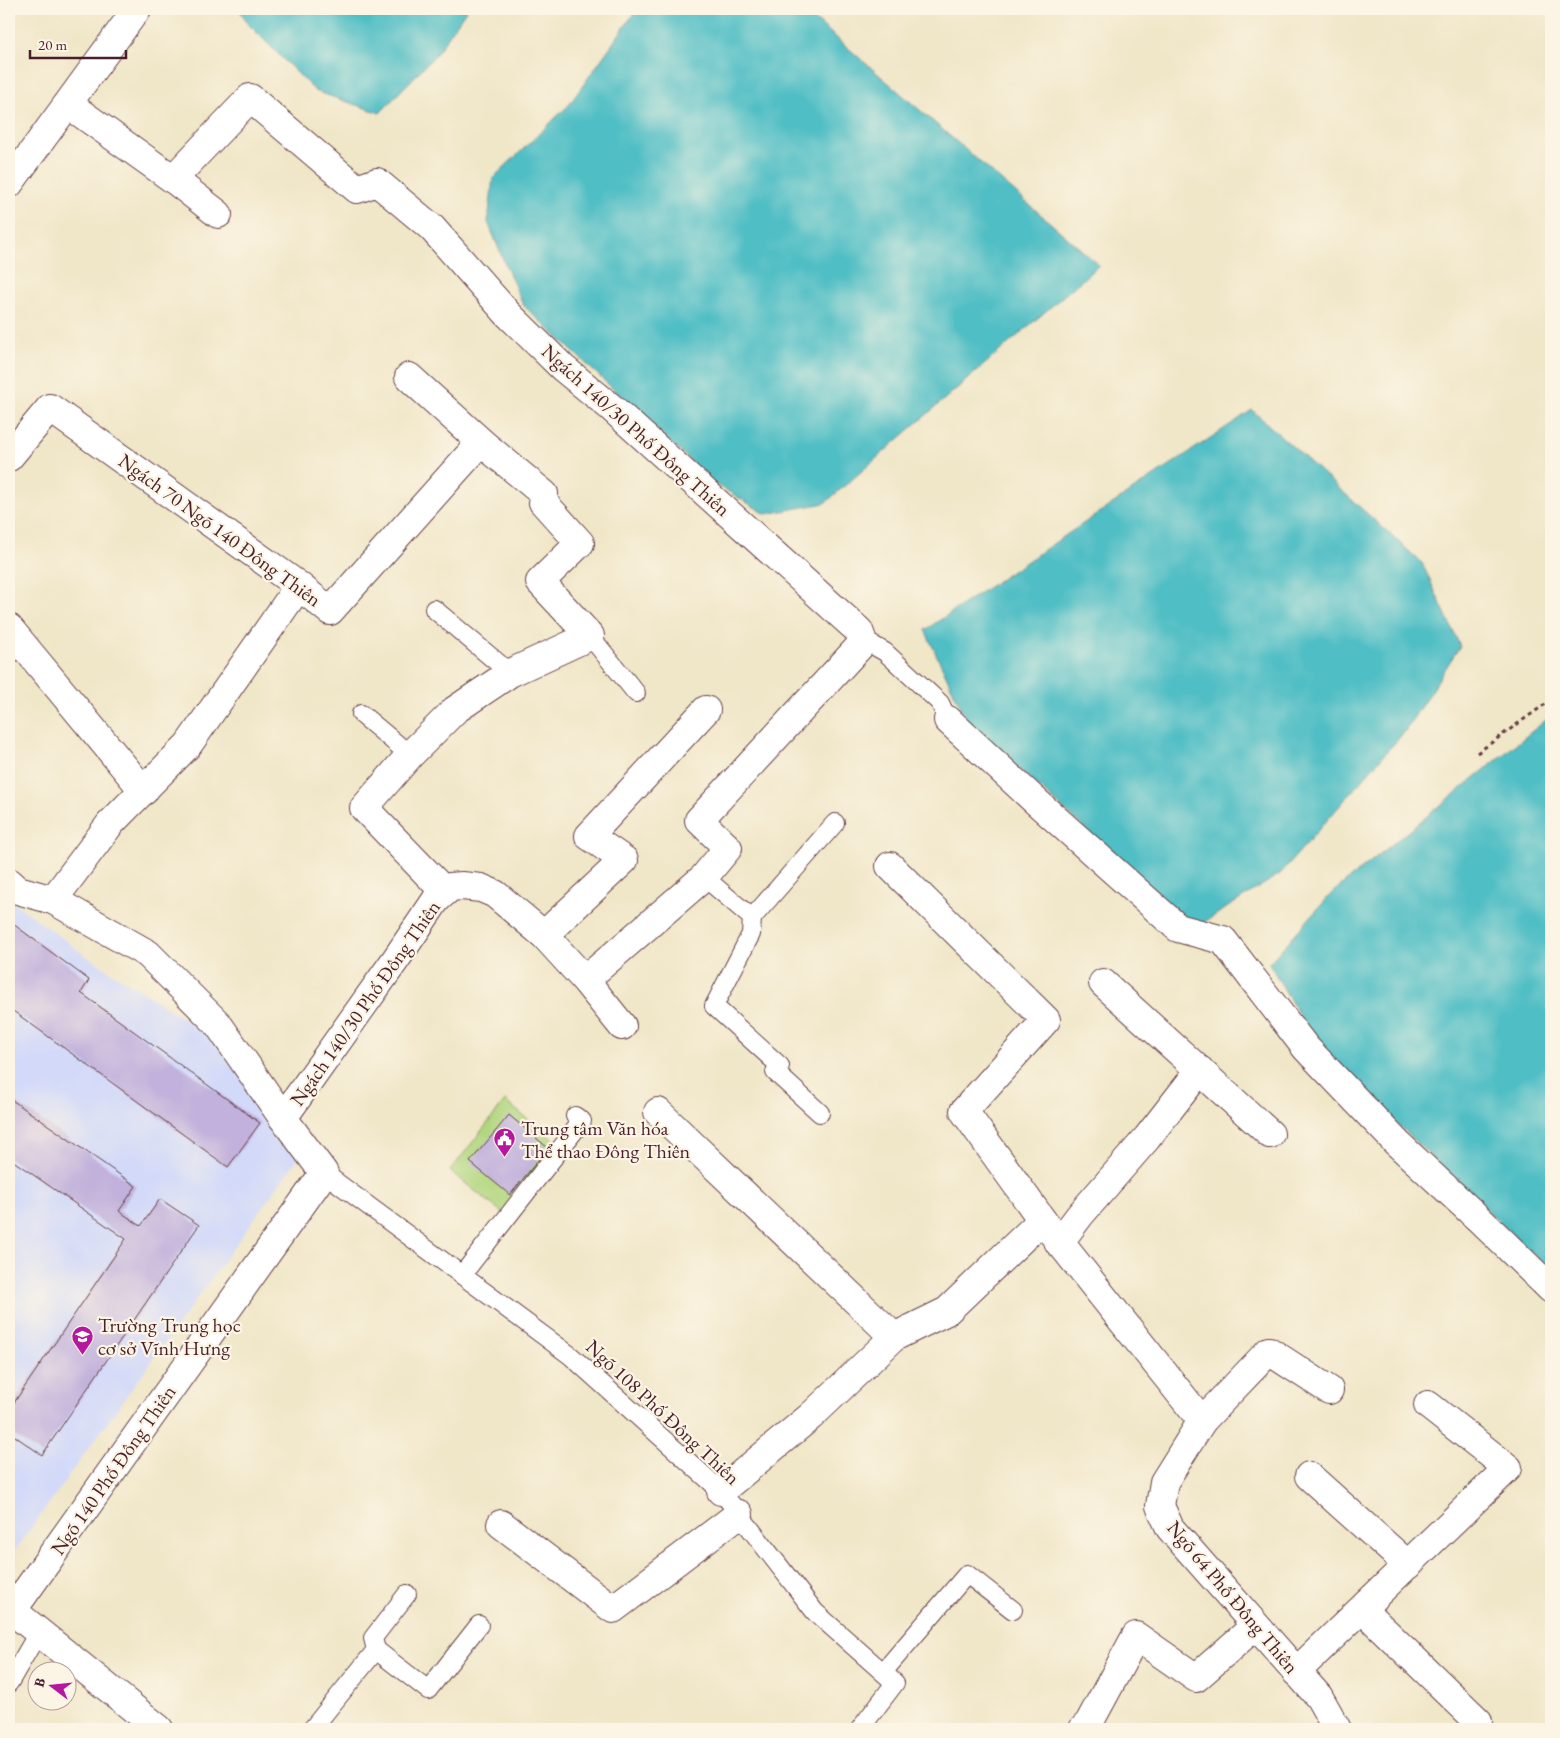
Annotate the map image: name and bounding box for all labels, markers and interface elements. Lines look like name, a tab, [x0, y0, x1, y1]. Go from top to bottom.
scale bar	[30, 28, 126, 60]
text: 20 m	[38, 35, 67, 54]
street label: Ngách 140/30 Phố Đông Thiên	[536, 338, 736, 522]
street label: Ngách 70 Ngõ 140 Đông Thiên	[113, 448, 327, 613]
street label: Ngách 140/30 Phố Đông Thiên	[284, 895, 446, 1111]
place label: Trung tâm Văn hóa Thể thao Đông Thiên	[521, 1115, 691, 1164]
public building icon: Trung tâm Văn hóa Thể thao Đông Thiên	[493, 1127, 517, 1158]
place label: Trường Trung học cơ sở Vĩnh Hưng	[98, 1312, 241, 1361]
school or university icon: Trường Trung học cơ sở Vĩnh Hưng	[70, 1325, 94, 1356]
street label: Ngõ 108 Phố Đông Thiên	[580, 1334, 746, 1491]
street label: Ngõ 140 Phố Đông Thiên	[45, 1380, 182, 1560]
street label: Ngõ 64 Phố Đông Thiên	[1161, 1515, 1305, 1679]
north arrow	[28, 1660, 78, 1710]
text: B	[30, 1675, 49, 1689]

